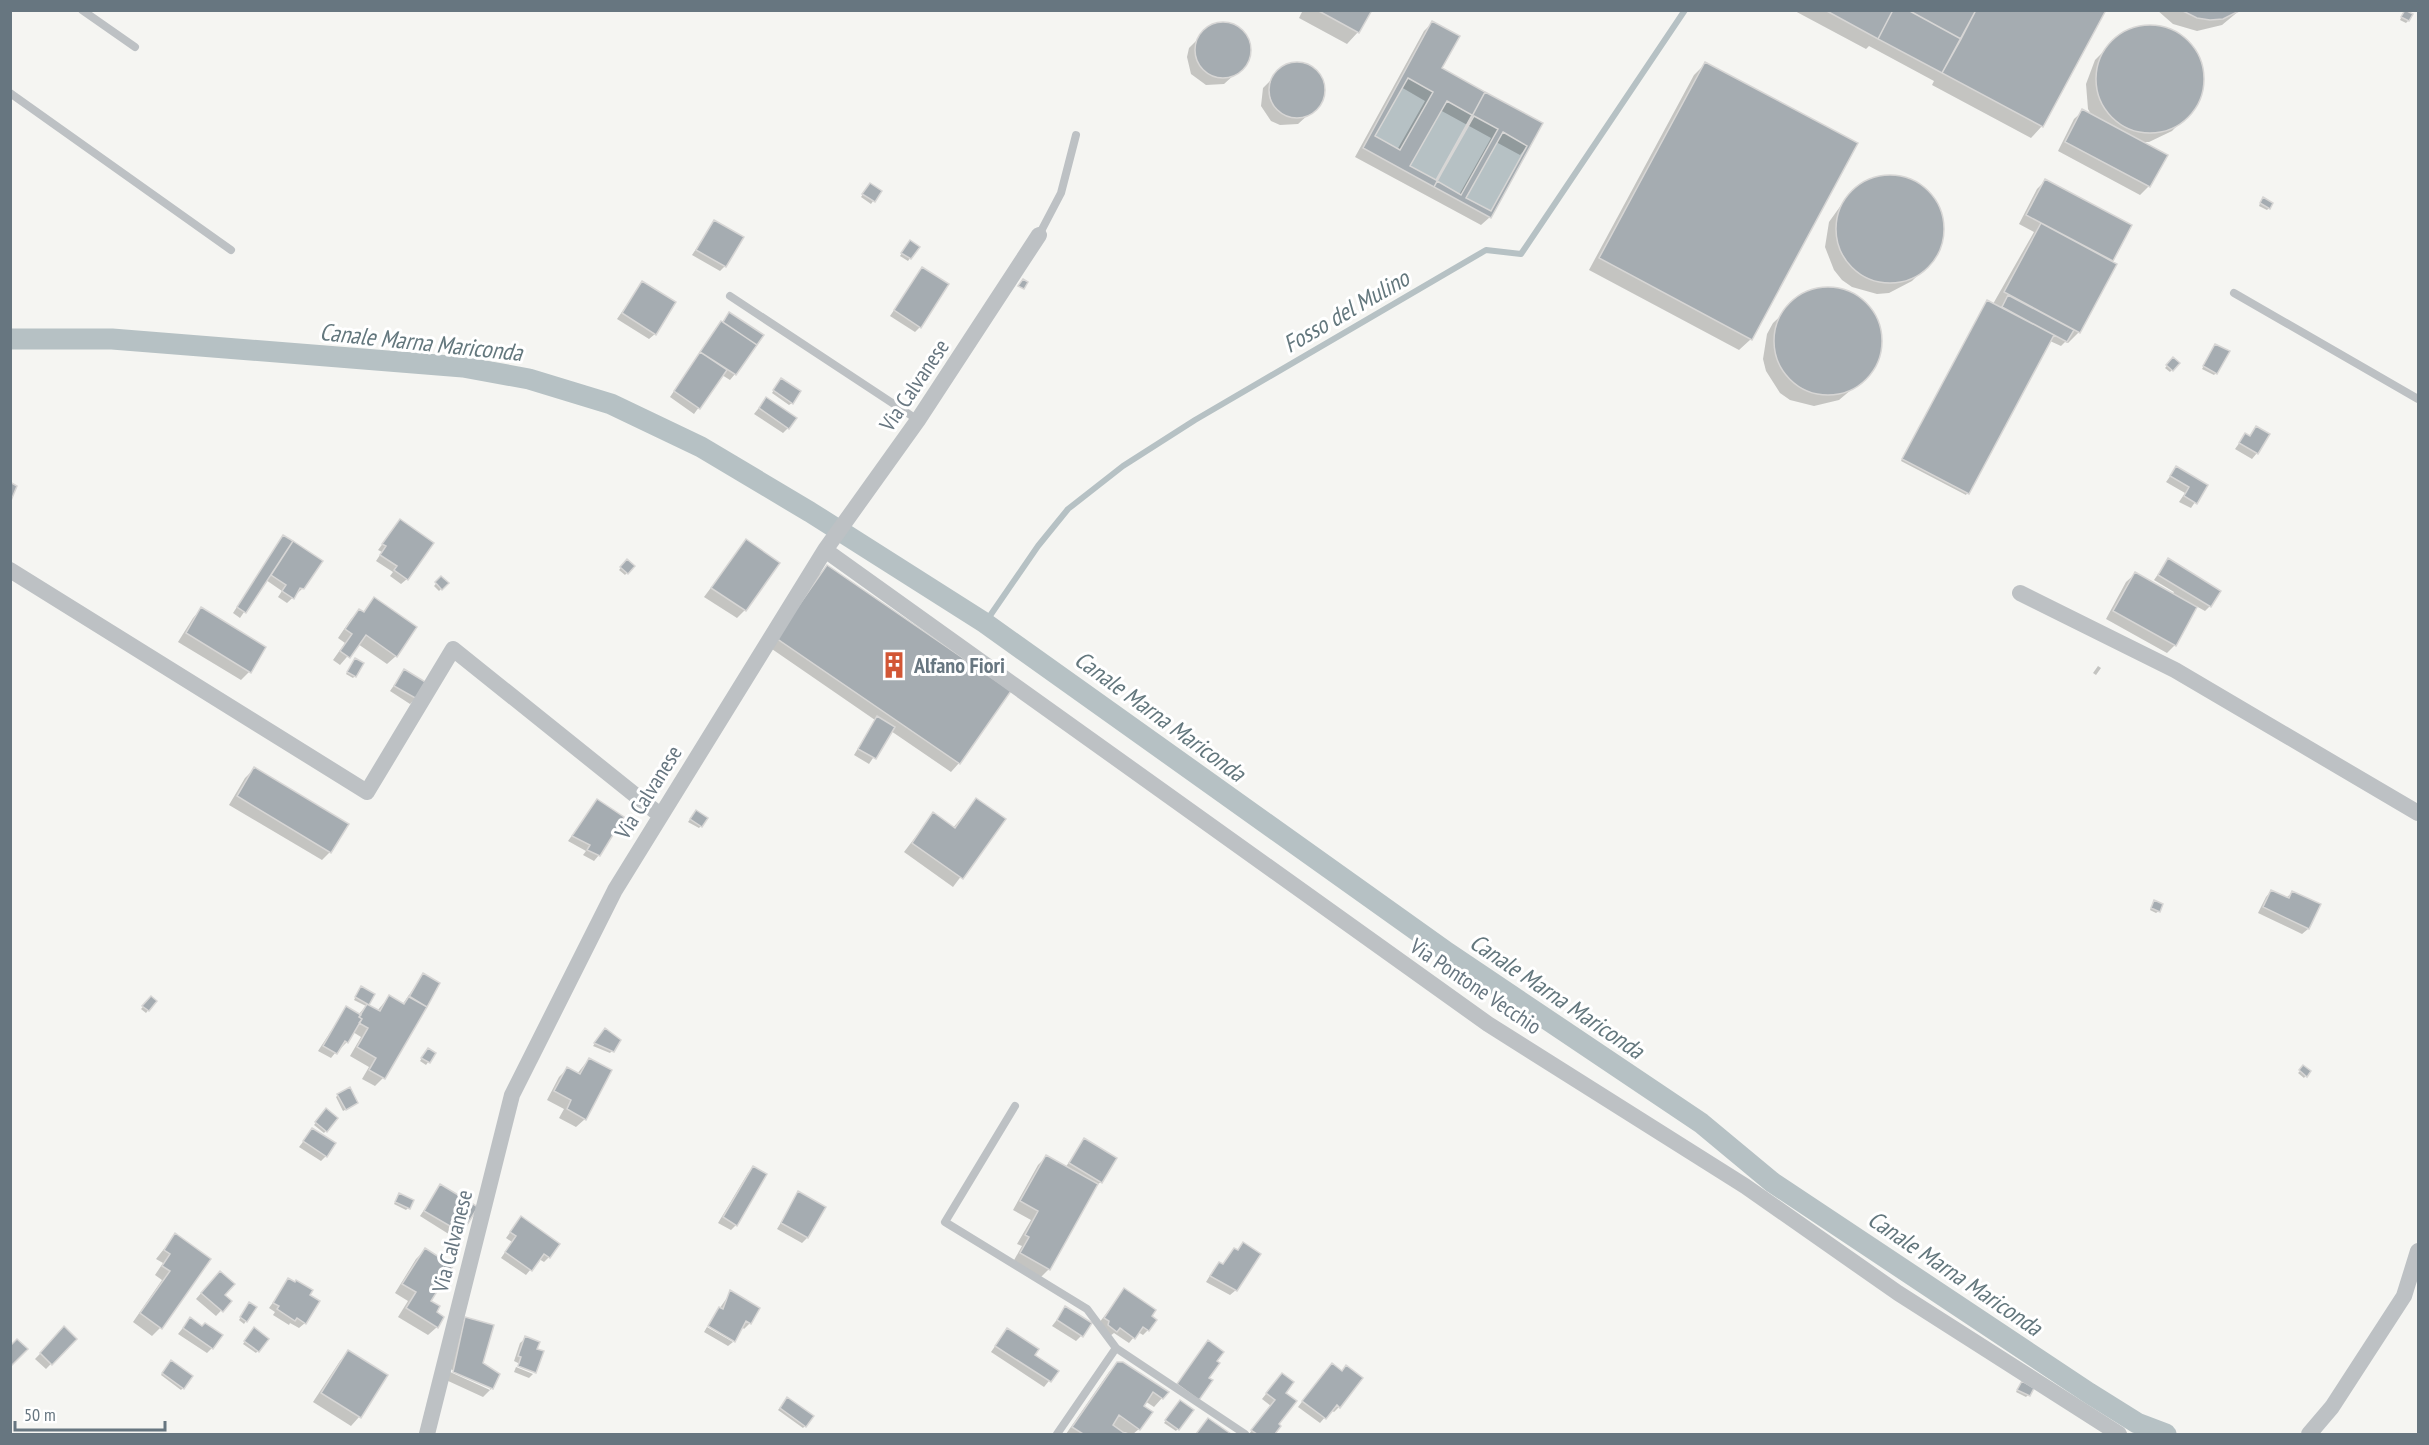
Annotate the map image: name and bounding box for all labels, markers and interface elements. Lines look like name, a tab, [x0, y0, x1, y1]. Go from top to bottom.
water label: Fosso del Mulino	[1277, 262, 1416, 360]
water label: Canale Marna Mariconda	[318, 316, 525, 368]
street label: Via Calvanese	[873, 334, 955, 437]
water label: Canale Marna Mariconda	[1069, 644, 1253, 789]
building icon: Alfano Fiori	[879, 650, 909, 680]
place label: Alfano Fiori	[913, 651, 1005, 679]
street label: Via Calvanese	[608, 740, 688, 845]
water label: Canale Marna Mariconda	[1464, 926, 1651, 1067]
street label: Via Pontone Vecchio	[1404, 931, 1547, 1040]
street label: Via Calvanese	[426, 1187, 478, 1296]
water label: Canale Marna Mariconda	[1862, 1203, 2049, 1344]
scale bar	[15, 1394, 165, 1432]
text: 50 m	[24, 1403, 56, 1426]

